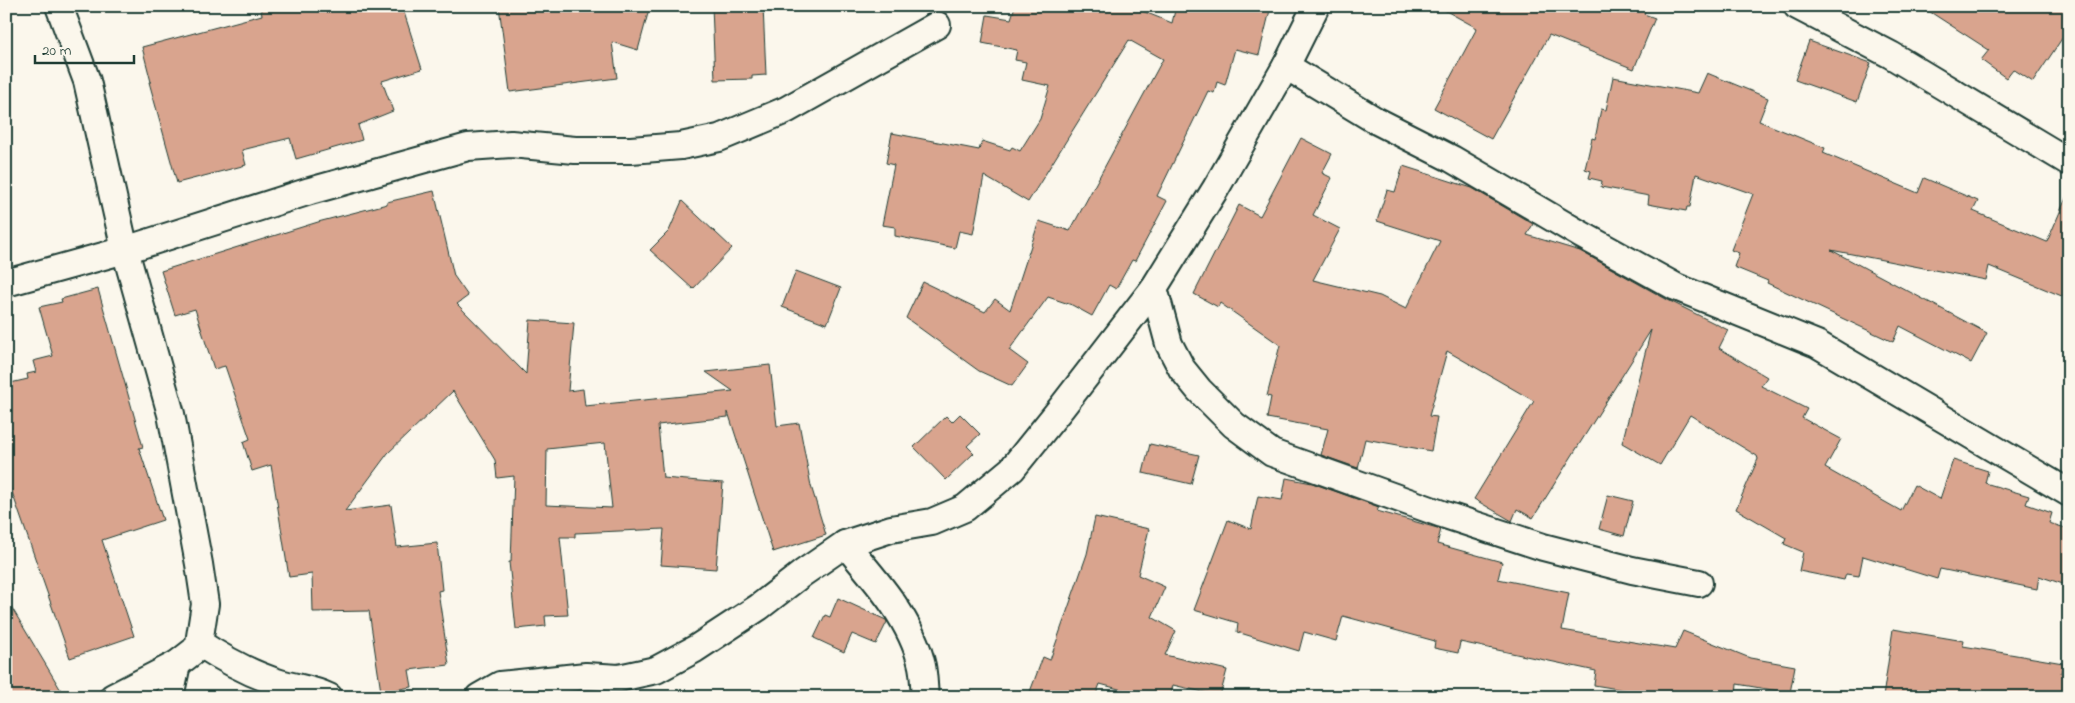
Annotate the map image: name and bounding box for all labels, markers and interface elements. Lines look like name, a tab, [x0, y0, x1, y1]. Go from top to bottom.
scale bar	[35, 32, 134, 64]
text: 20 m	[42, 40, 72, 62]

